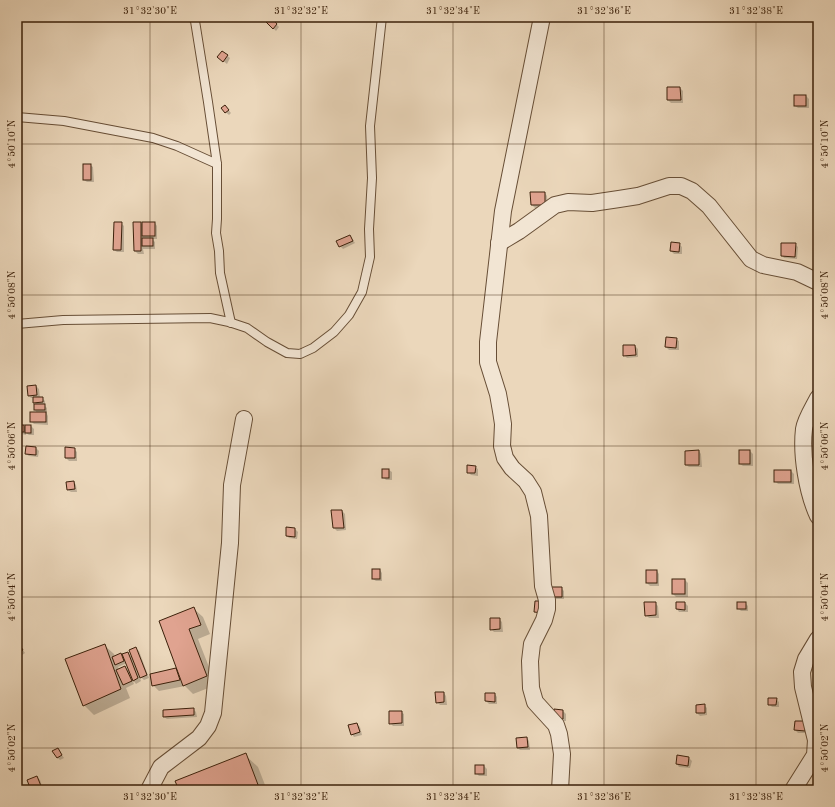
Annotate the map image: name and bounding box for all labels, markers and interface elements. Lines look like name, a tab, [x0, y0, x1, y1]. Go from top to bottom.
text: 31°32'30"E	[123, 6, 177, 16]
text: 31°32'32"E	[274, 6, 328, 16]
text: 31°32'34"E	[426, 6, 480, 16]
text: 31°32'36"E	[577, 6, 631, 16]
text: 31°32'38"E	[729, 6, 783, 16]
text: 4°50'10"N	[7, 119, 17, 168]
text: 4°50'10"N	[820, 119, 830, 168]
text: 4°50'08"N	[7, 270, 17, 319]
text: 4°50'08"N	[820, 270, 830, 319]
text: 4°50'06"N	[7, 421, 17, 470]
text: 4°50'06"N	[820, 421, 830, 470]
text: 4°50'04"N	[7, 572, 17, 621]
text: 4°50'04"N	[820, 572, 830, 621]
text: 4°50'02"N	[7, 723, 17, 772]
text: 4°50'02"N	[820, 723, 830, 772]
text: 31°32'30"E	[123, 792, 177, 802]
text: 31°32'32"E	[274, 792, 328, 802]
text: 31°32'34"E	[426, 792, 480, 802]
text: 31°32'36"E	[577, 792, 631, 802]
text: 31°32'38"E	[729, 792, 783, 802]

